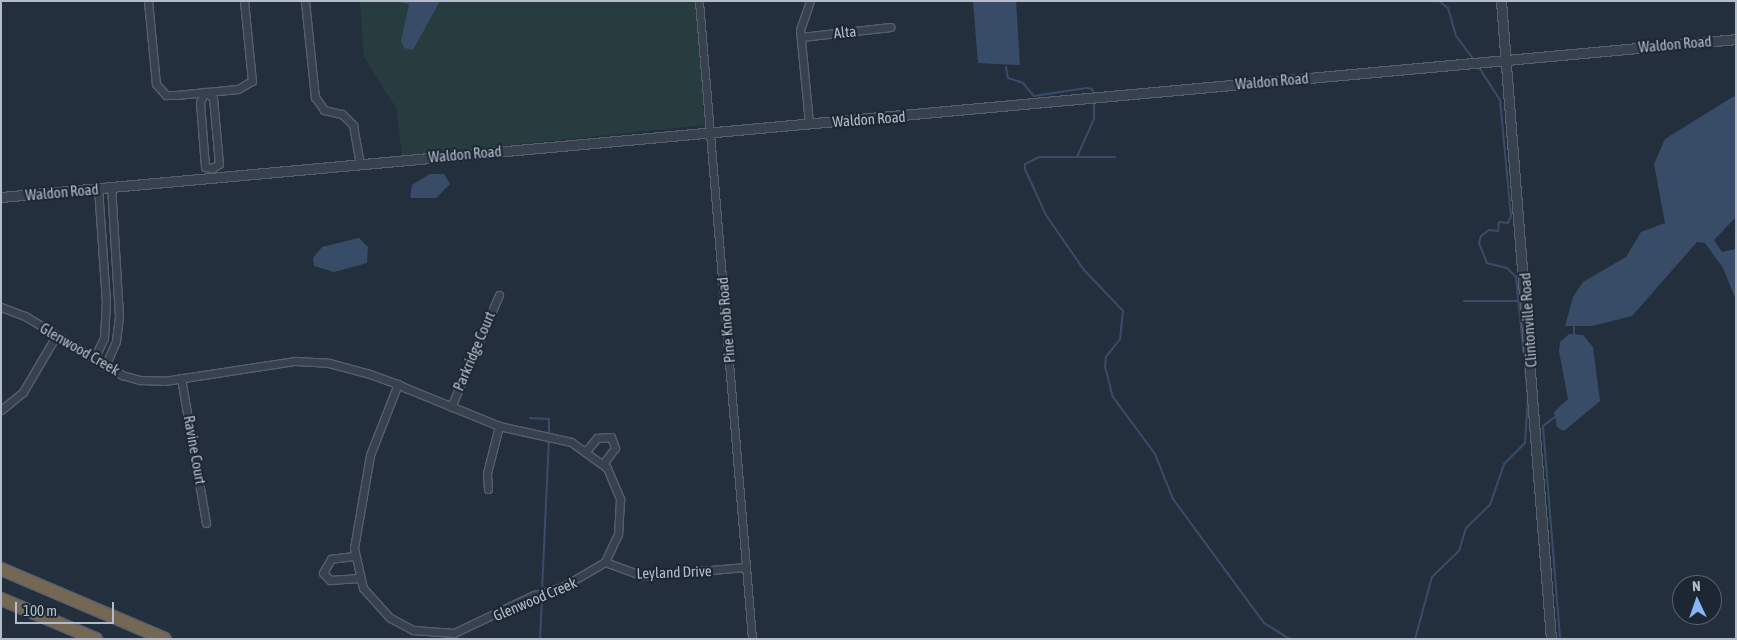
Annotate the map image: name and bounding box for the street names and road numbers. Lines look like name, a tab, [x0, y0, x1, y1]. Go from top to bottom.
street label: Alta	[833, 22, 857, 42]
street label: Waldon Road	[1638, 32, 1712, 56]
street label: Waldon Road	[1235, 69, 1309, 93]
street label: Waldon Road	[832, 107, 906, 131]
street label: Waldon Road	[428, 142, 502, 166]
street label: Waldon Road	[25, 180, 99, 204]
street label: Clintonville Road	[1516, 272, 1540, 368]
street label: Pine Knob Road	[713, 276, 739, 364]
street label: Parkridge Court	[449, 309, 499, 393]
street label: Glenwood Creek	[37, 319, 123, 379]
street label: Ravine Court	[180, 414, 210, 486]
street label: Leyland Drive	[636, 562, 712, 582]
street label: Glenwood Creek	[490, 573, 580, 625]

